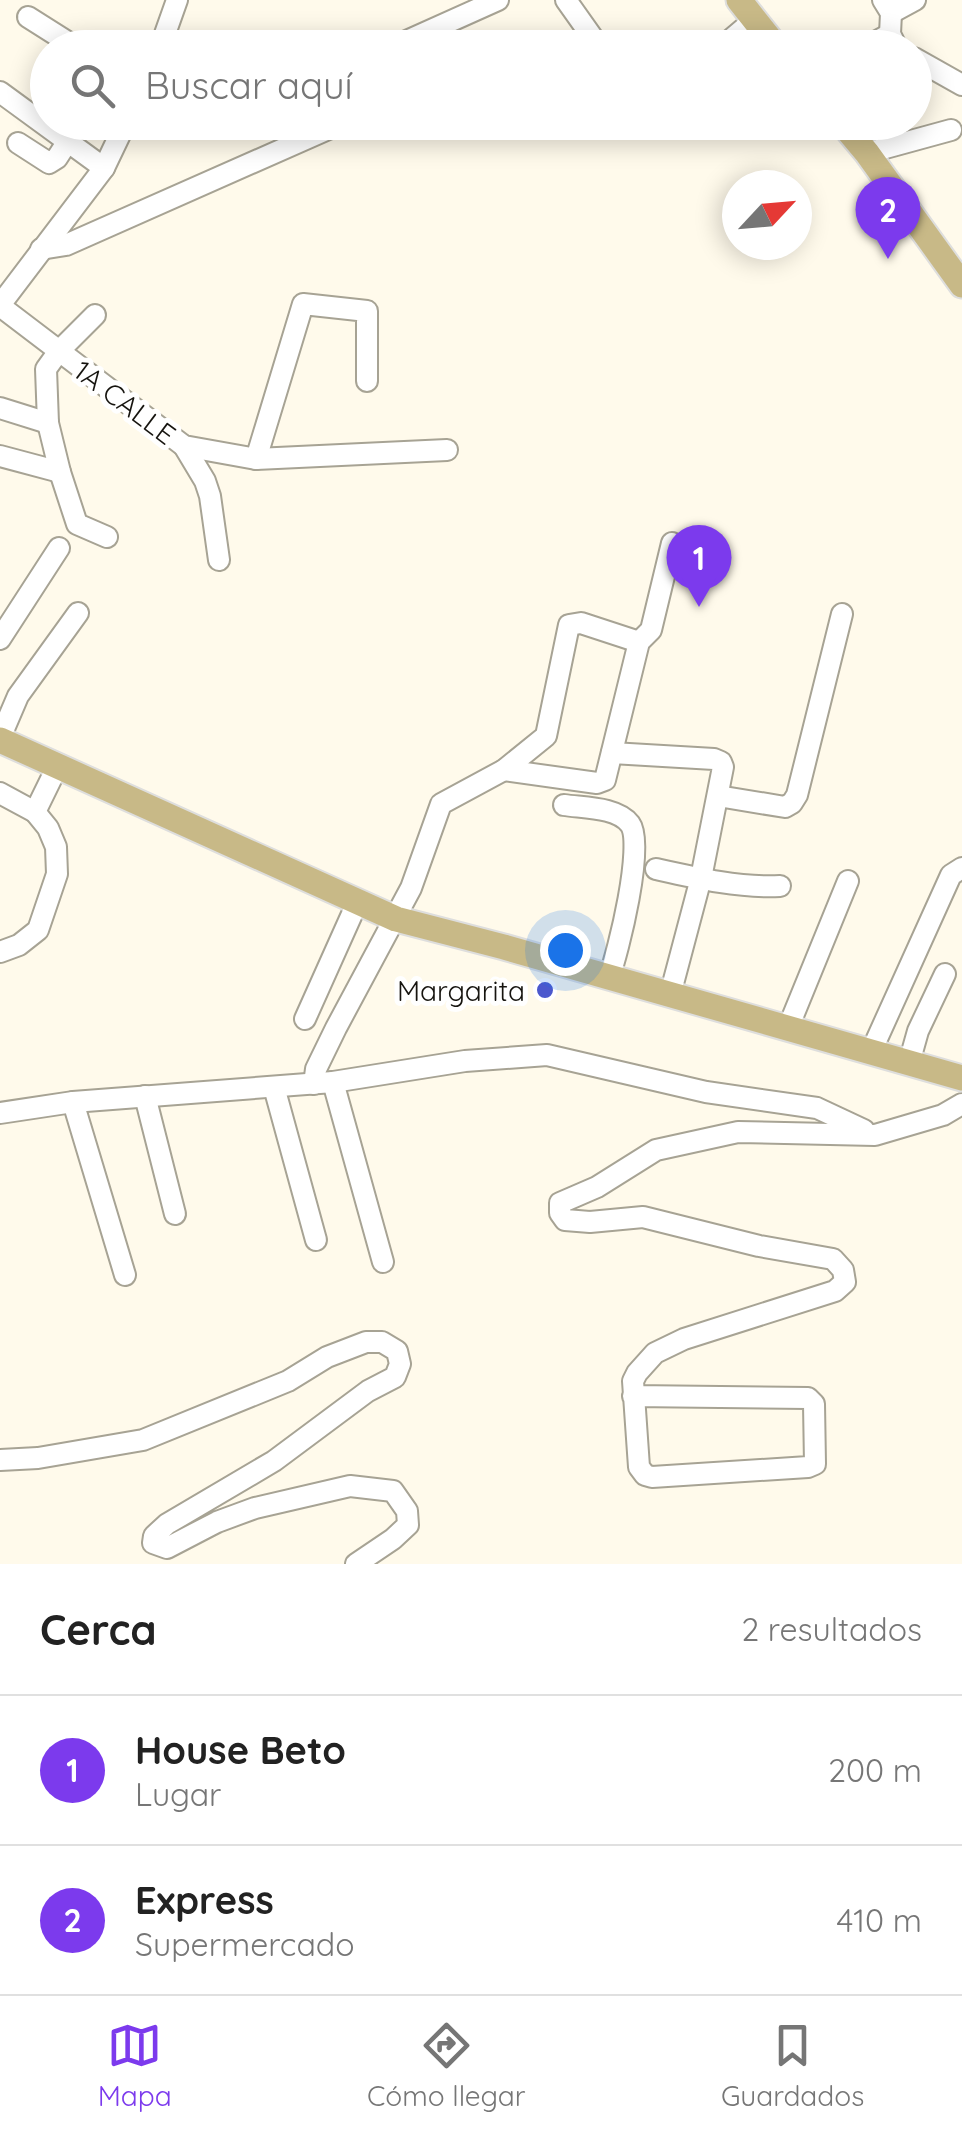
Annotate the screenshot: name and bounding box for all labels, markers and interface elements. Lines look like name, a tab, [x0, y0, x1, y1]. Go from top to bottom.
search box	[30, 30, 932, 140]
icon: search	[65, 58, 120, 113]
text: Buscar aquí	[145, 61, 353, 109]
north arrow	[722, 170, 812, 260]
pin: 2	[856, 176, 920, 259]
street label: 1A CALLE	[67, 352, 183, 452]
pin: 1	[666, 524, 732, 607]
your location	[540, 925, 591, 976]
place label: Margarita	[397, 973, 525, 1008]
marker: Margarita	[534, 979, 556, 1001]
text: Cerca	[40, 1603, 157, 1656]
text: 2 resultados	[741, 1609, 922, 1649]
text: House Beto	[135, 1726, 346, 1774]
text: 1	[66, 1750, 79, 1790]
text: 200 m	[828, 1750, 922, 1790]
text: Lugar	[135, 1774, 221, 1814]
text: Express	[135, 1876, 274, 1924]
text: 2	[63, 1900, 82, 1940]
text: 410 m	[837, 1900, 922, 1940]
text: Supermercado	[135, 1924, 355, 1964]
tab: Mapa	[98, 2018, 172, 2113]
tab: Cómo llegar	[367, 2018, 526, 2113]
tab: Guardados	[721, 2018, 864, 2113]

